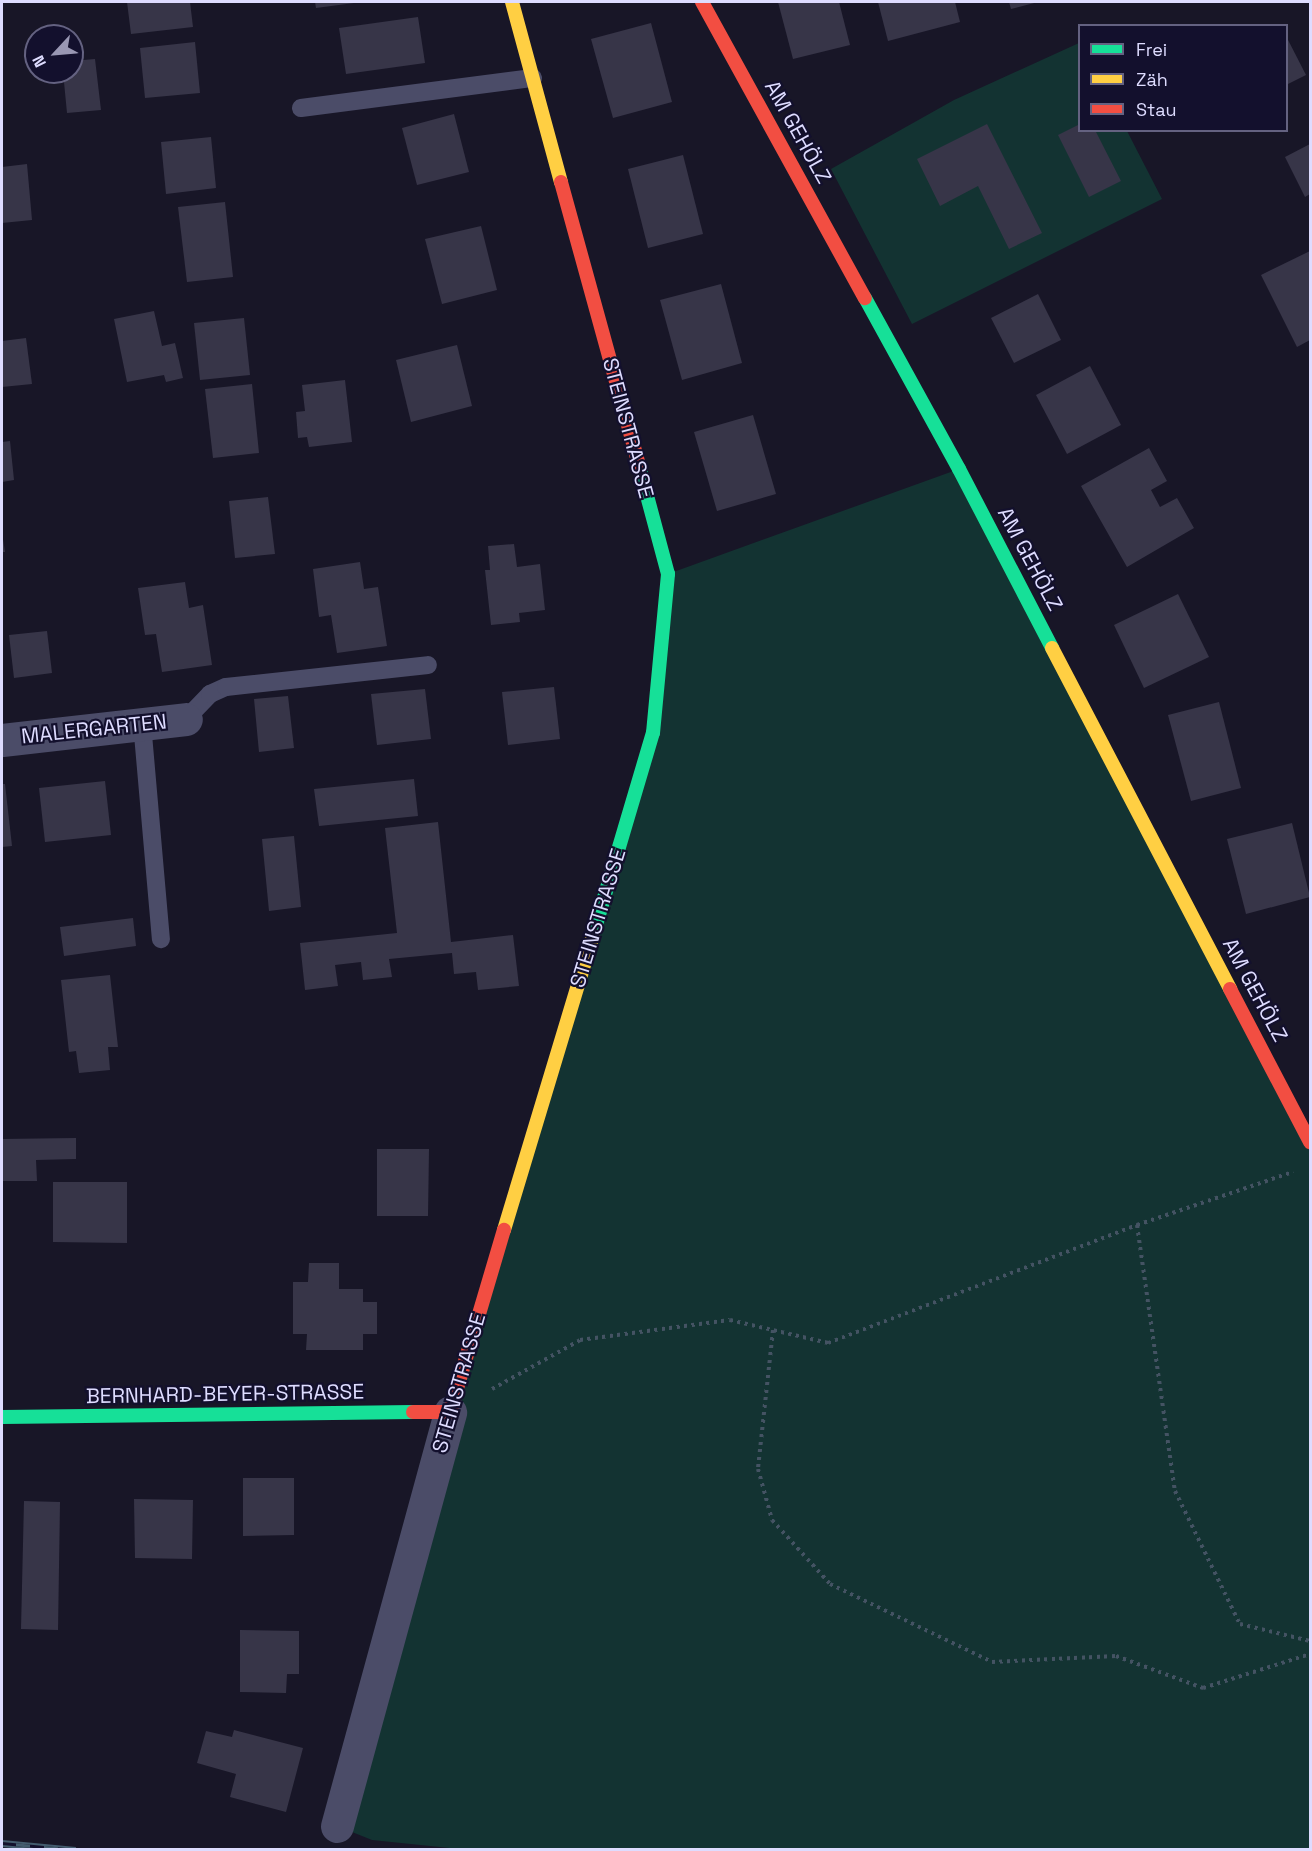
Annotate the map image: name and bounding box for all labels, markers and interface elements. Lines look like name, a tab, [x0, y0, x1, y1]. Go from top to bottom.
north arrow	[24, 24, 84, 84]
legend	[1078, 24, 1288, 132]
text: Frei	[1136, 38, 1167, 61]
text: N	[27, 52, 51, 71]
text: Zäh	[1136, 68, 1168, 91]
street label: AM GEHÖLZ	[759, 76, 837, 188]
text: Stau	[1136, 98, 1176, 121]
street label: STEINSTRASSE	[597, 355, 659, 501]
street label: AM GEHÖLZ	[992, 503, 1068, 615]
street label: MALERGARTEN	[20, 709, 168, 749]
street label: STEINSTRASSE	[565, 845, 631, 991]
street label: AM GEHÖLZ	[1217, 934, 1293, 1046]
street label: STEINSTRASSE	[427, 1310, 491, 1456]
street label: BERNHARD-BEYER-STRASSE	[86, 1379, 364, 1409]

